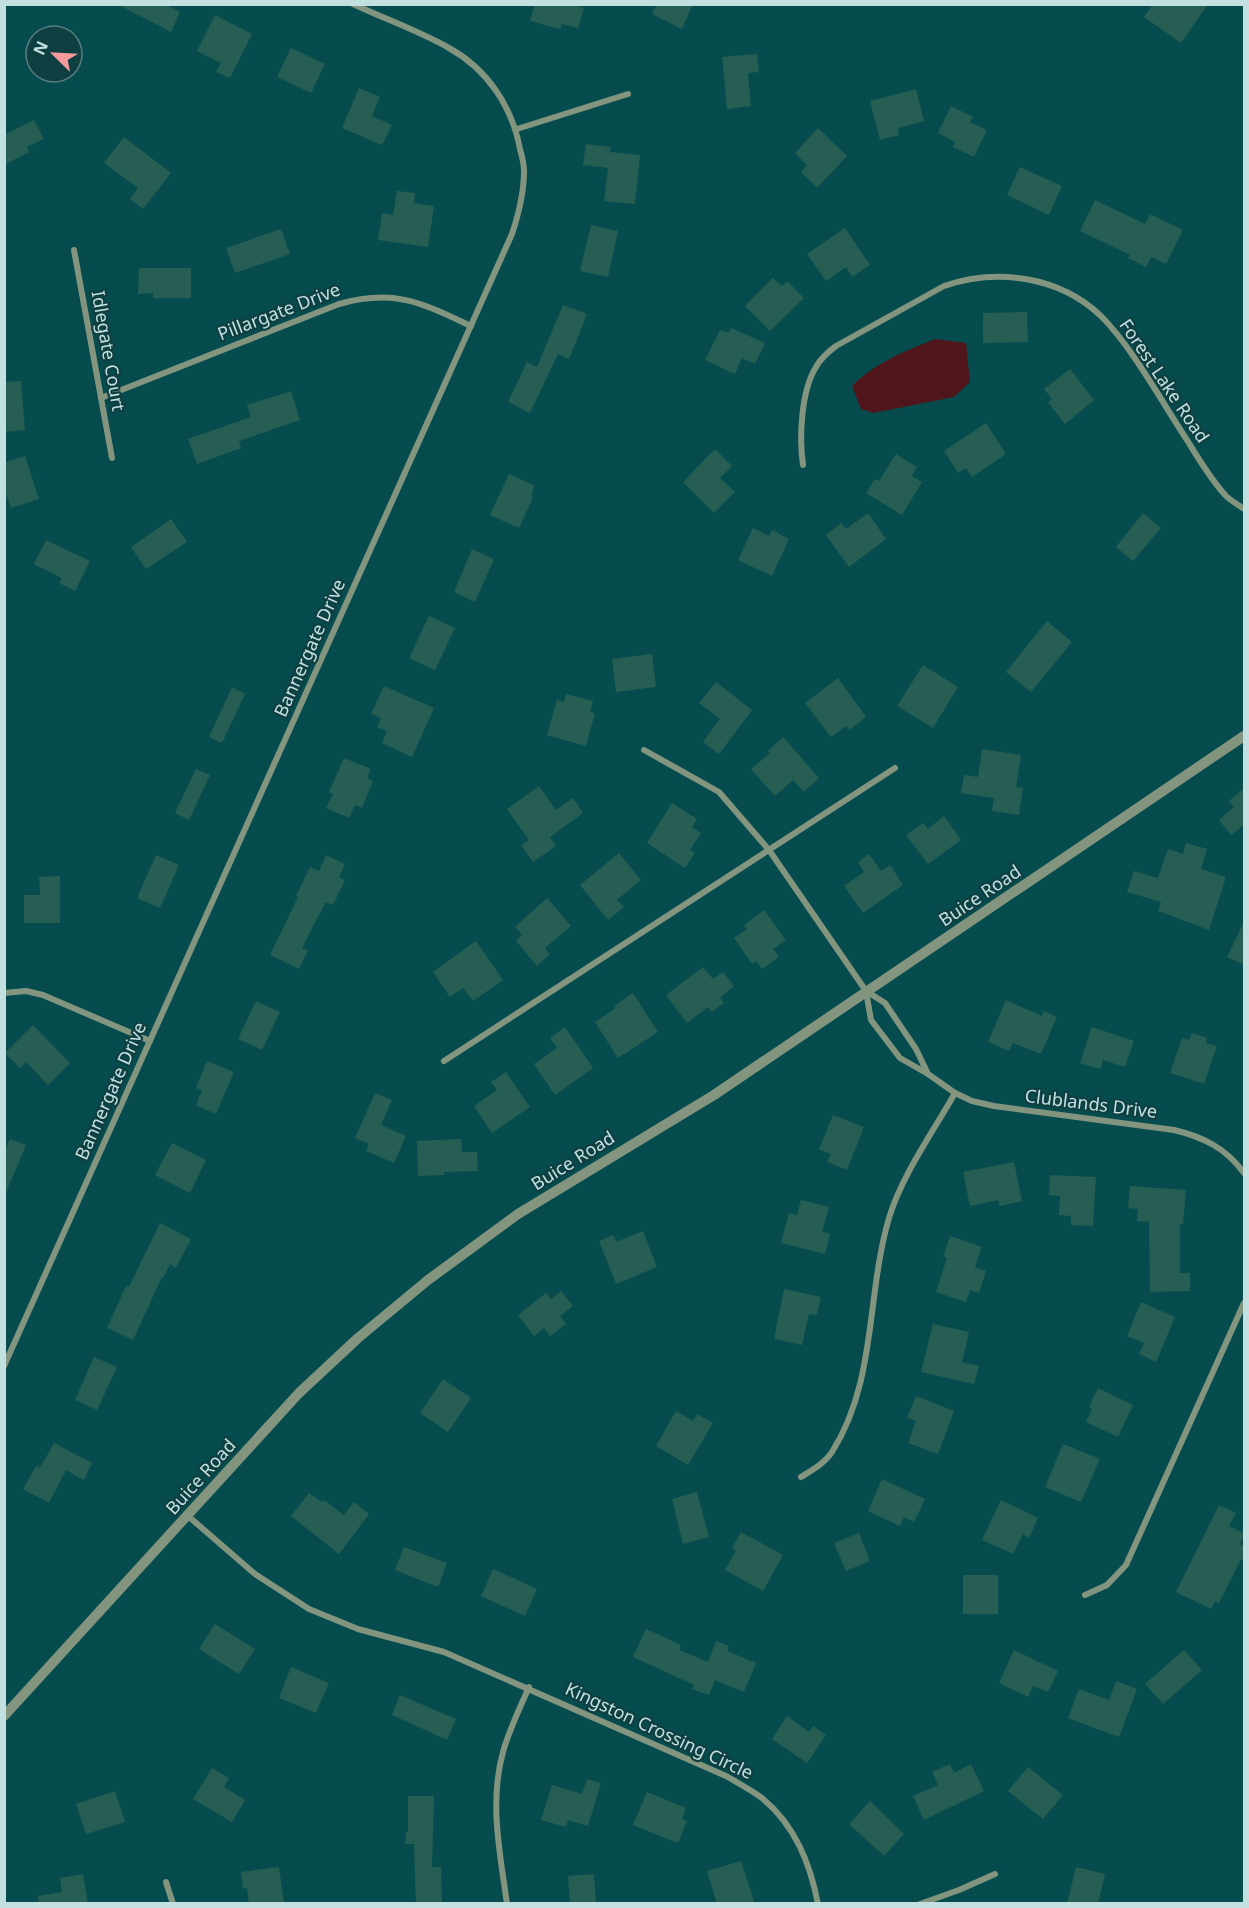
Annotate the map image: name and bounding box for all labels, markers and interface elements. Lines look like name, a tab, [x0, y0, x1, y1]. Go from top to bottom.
north arrow	[24, 24, 84, 84]
text: N	[28, 37, 53, 58]
street label: Pillargate Drive	[214, 277, 343, 345]
street label: Idlegate Court	[87, 289, 131, 413]
street label: Forest Lake Road	[1114, 314, 1215, 447]
street label: Bannergate Drive	[268, 575, 350, 720]
street label: Buice Road	[934, 859, 1025, 931]
street label: Bannergate Drive	[69, 1018, 151, 1163]
street label: Clublands Drive	[1024, 1083, 1159, 1123]
street label: Buice Road	[526, 1125, 619, 1195]
street label: Buice Road	[160, 1433, 241, 1519]
street label: Kingston Crossing Circle	[562, 1676, 757, 1784]

